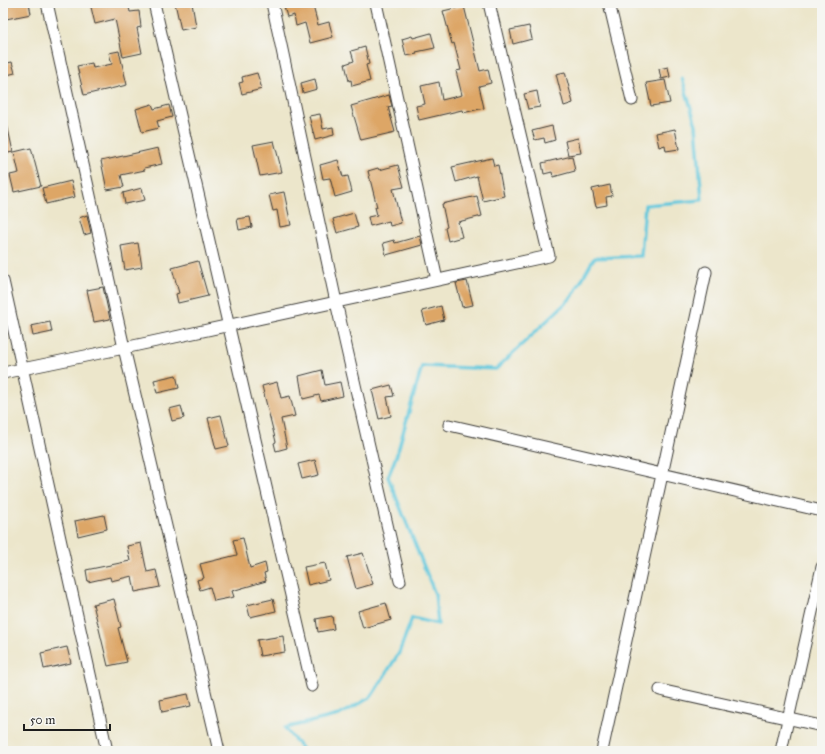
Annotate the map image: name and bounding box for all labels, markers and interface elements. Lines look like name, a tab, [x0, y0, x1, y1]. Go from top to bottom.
scale bar	[24, 706, 110, 732]
text: 50 m	[30, 713, 55, 727]

